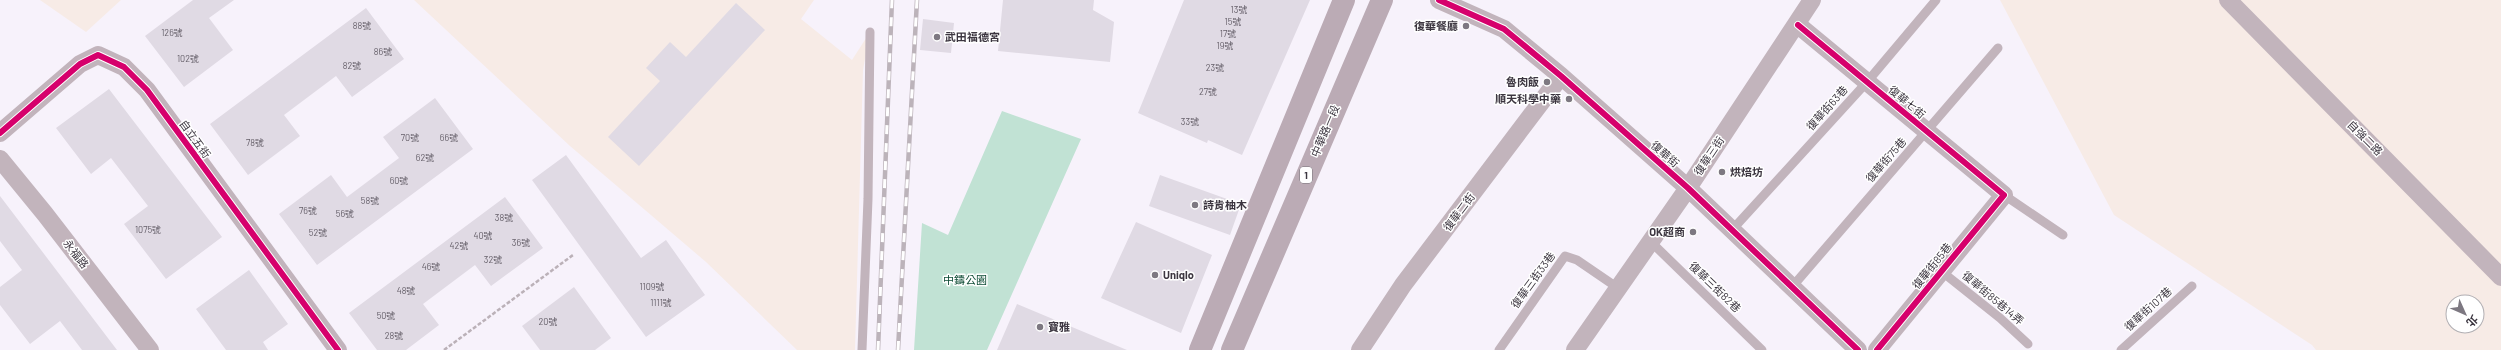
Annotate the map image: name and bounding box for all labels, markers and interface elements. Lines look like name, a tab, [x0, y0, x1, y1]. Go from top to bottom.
house number: 13號	[1231, 4, 1247, 15]
house number: 15號	[1225, 16, 1241, 27]
place label: 復華餐廳	[1414, 19, 1458, 32]
house number: 88號	[353, 20, 371, 31]
marker: 復華餐廳	[1461, 21, 1471, 31]
house number: 126號	[161, 27, 183, 38]
house number: 17號	[1220, 28, 1236, 39]
place label: 武田福德宮	[945, 30, 1000, 43]
marker: 武田福德宮	[932, 32, 942, 42]
house number: 19號	[1217, 40, 1233, 51]
house number: 86號	[374, 46, 392, 57]
house number: 102號	[177, 53, 199, 64]
house number: 82號	[343, 60, 361, 71]
house number: 23號	[1206, 62, 1224, 73]
place label: 魯肉飯	[1506, 75, 1539, 88]
marker: 魯肉飯	[1542, 77, 1552, 87]
street label: 復華七街	[1886, 82, 1928, 121]
street label: 復華街63巷	[1803, 83, 1850, 133]
house number: 27號	[1199, 86, 1217, 97]
place label: 順天科學中藥	[1495, 92, 1561, 105]
marker: 順天科學中藥	[1564, 94, 1574, 104]
street label: 中華路一段	[1308, 103, 1341, 159]
house number: 33號	[1181, 116, 1199, 127]
street label: 自立五街	[177, 117, 214, 160]
street label: 自強二路	[2345, 117, 2386, 158]
house number: 70號	[401, 132, 419, 143]
house number: 66號	[440, 132, 458, 143]
street label: 復華三街	[1691, 134, 1726, 178]
street label: 復華街75巷	[1863, 135, 1909, 185]
house number: 78號	[246, 137, 264, 148]
street label: 復華街	[1649, 138, 1682, 169]
house number: 62號	[416, 152, 434, 163]
place label: 烘焙坊	[1730, 165, 1763, 178]
road number: 1	[1300, 167, 1312, 183]
marker: 烘焙坊	[1717, 167, 1727, 177]
house number: 60號	[390, 175, 408, 186]
street label: 復華二街	[1440, 190, 1477, 233]
house number: 58號	[361, 195, 379, 206]
place label: 詩肯柚木	[1203, 198, 1247, 211]
marker: 詩肯柚木	[1190, 200, 1200, 210]
house number: 76號	[299, 205, 317, 216]
house number: 56號	[336, 208, 354, 219]
house number: 38號	[495, 212, 513, 223]
house number: 1075號	[135, 224, 161, 235]
place label: OK超商	[1649, 225, 1685, 238]
house number: 52號	[309, 227, 327, 238]
marker: OK超商	[1688, 227, 1698, 237]
house number: 40號	[473, 230, 493, 241]
street label: 永福路	[61, 237, 92, 271]
house number: 36號	[512, 237, 530, 248]
house number: 42號	[450, 240, 468, 251]
street label: 復華街85巷	[1909, 240, 1954, 291]
street label: 復華三街33巷	[1508, 249, 1557, 310]
house number: 32號	[484, 254, 502, 265]
street label: 復華三街82巷	[1687, 259, 1744, 314]
house number: 46號	[422, 261, 440, 272]
place label: Uniqlo	[1163, 268, 1194, 281]
street label: 復華街85巷14弄	[1960, 268, 2027, 327]
marker: Uniqlo	[1150, 270, 1160, 280]
park label: 中鑄公園	[943, 273, 987, 286]
house number: 1109號	[639, 281, 665, 292]
street label: 復華街107巷	[2121, 284, 2174, 333]
house number: 48號	[397, 285, 415, 296]
north arrow	[2445, 294, 2485, 334]
house number: 1111號	[650, 297, 672, 308]
house number: 50號	[377, 310, 395, 321]
text: 北	[2464, 313, 2481, 330]
house number: 20號	[539, 316, 557, 327]
place label: 寶雅	[1048, 320, 1070, 333]
marker: 寶雅	[1035, 322, 1045, 332]
house number: 28號	[385, 330, 403, 341]

